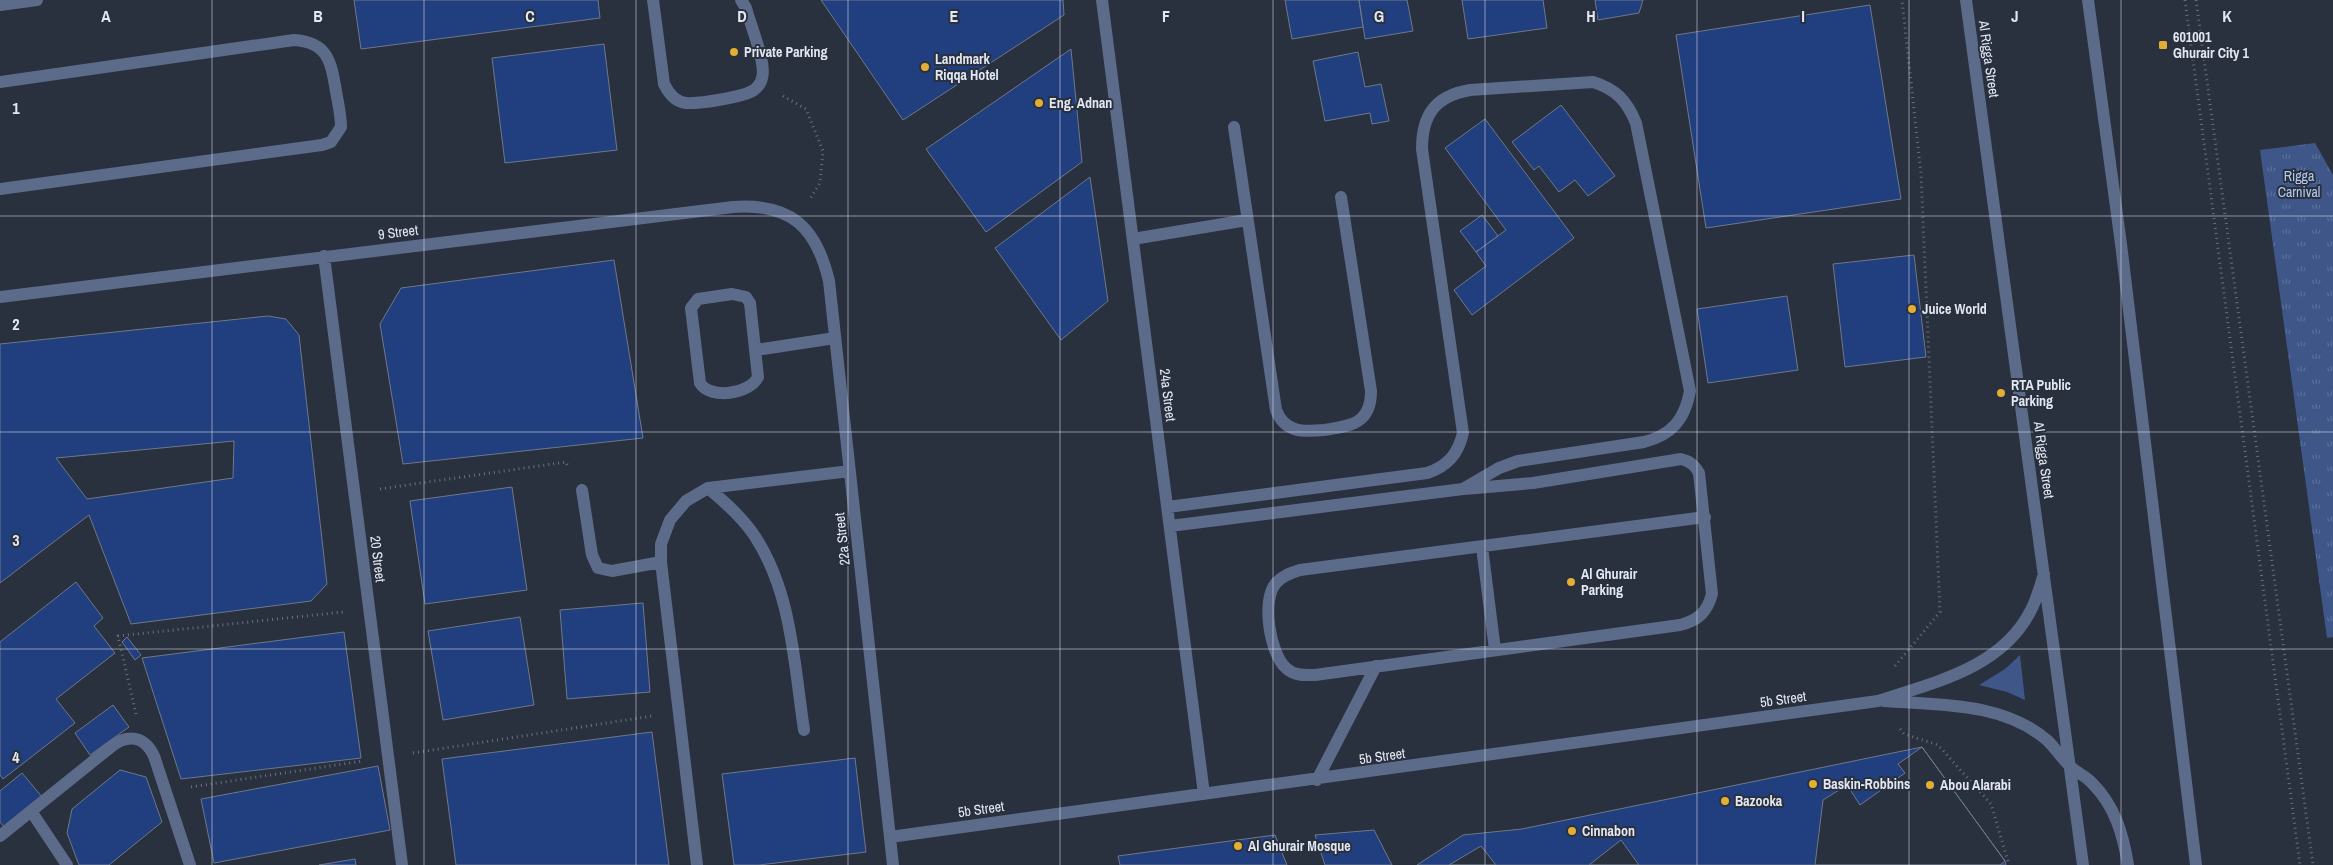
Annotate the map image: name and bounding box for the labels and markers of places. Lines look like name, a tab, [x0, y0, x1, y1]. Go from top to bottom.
place label: 601001 Ghurair City 1	[2173, 28, 2250, 62]
marker: 601001 Ghurair City 1	[2157, 39, 2169, 51]
place label: Private Parking	[744, 43, 828, 61]
marker: Private Parking	[728, 46, 740, 58]
place label: Landmark Riqqa Hotel	[935, 50, 999, 84]
marker: Landmark Riqqa Hotel	[919, 61, 931, 73]
place label: Eng. Adnan	[1049, 94, 1112, 112]
marker: Eng. Adnan	[1033, 97, 1045, 109]
place label: Juice World	[1922, 300, 1987, 318]
marker: Juice World	[1906, 303, 1918, 315]
place label: RTA Public Parking	[2011, 376, 2071, 410]
marker: RTA Public Parking	[1995, 387, 2007, 399]
place label: Al Ghurair Parking	[1581, 565, 1638, 599]
marker: Al Ghurair Parking	[1565, 576, 1577, 588]
place label: Baskin-Robbins	[1823, 775, 1910, 793]
place label: Abou Alarabi	[1940, 776, 2011, 794]
marker: Baskin-Robbins	[1807, 778, 1819, 790]
marker: Abou Alarabi	[1924, 779, 1936, 791]
place label: Bazooka	[1735, 792, 1783, 810]
marker: Bazooka	[1719, 795, 1731, 807]
place label: Cinnabon	[1582, 822, 1635, 840]
marker: Cinnabon	[1566, 825, 1578, 837]
place label: Al Ghurair Mosque	[1248, 837, 1351, 855]
marker: Al Ghurair Mosque	[1232, 840, 1244, 852]

